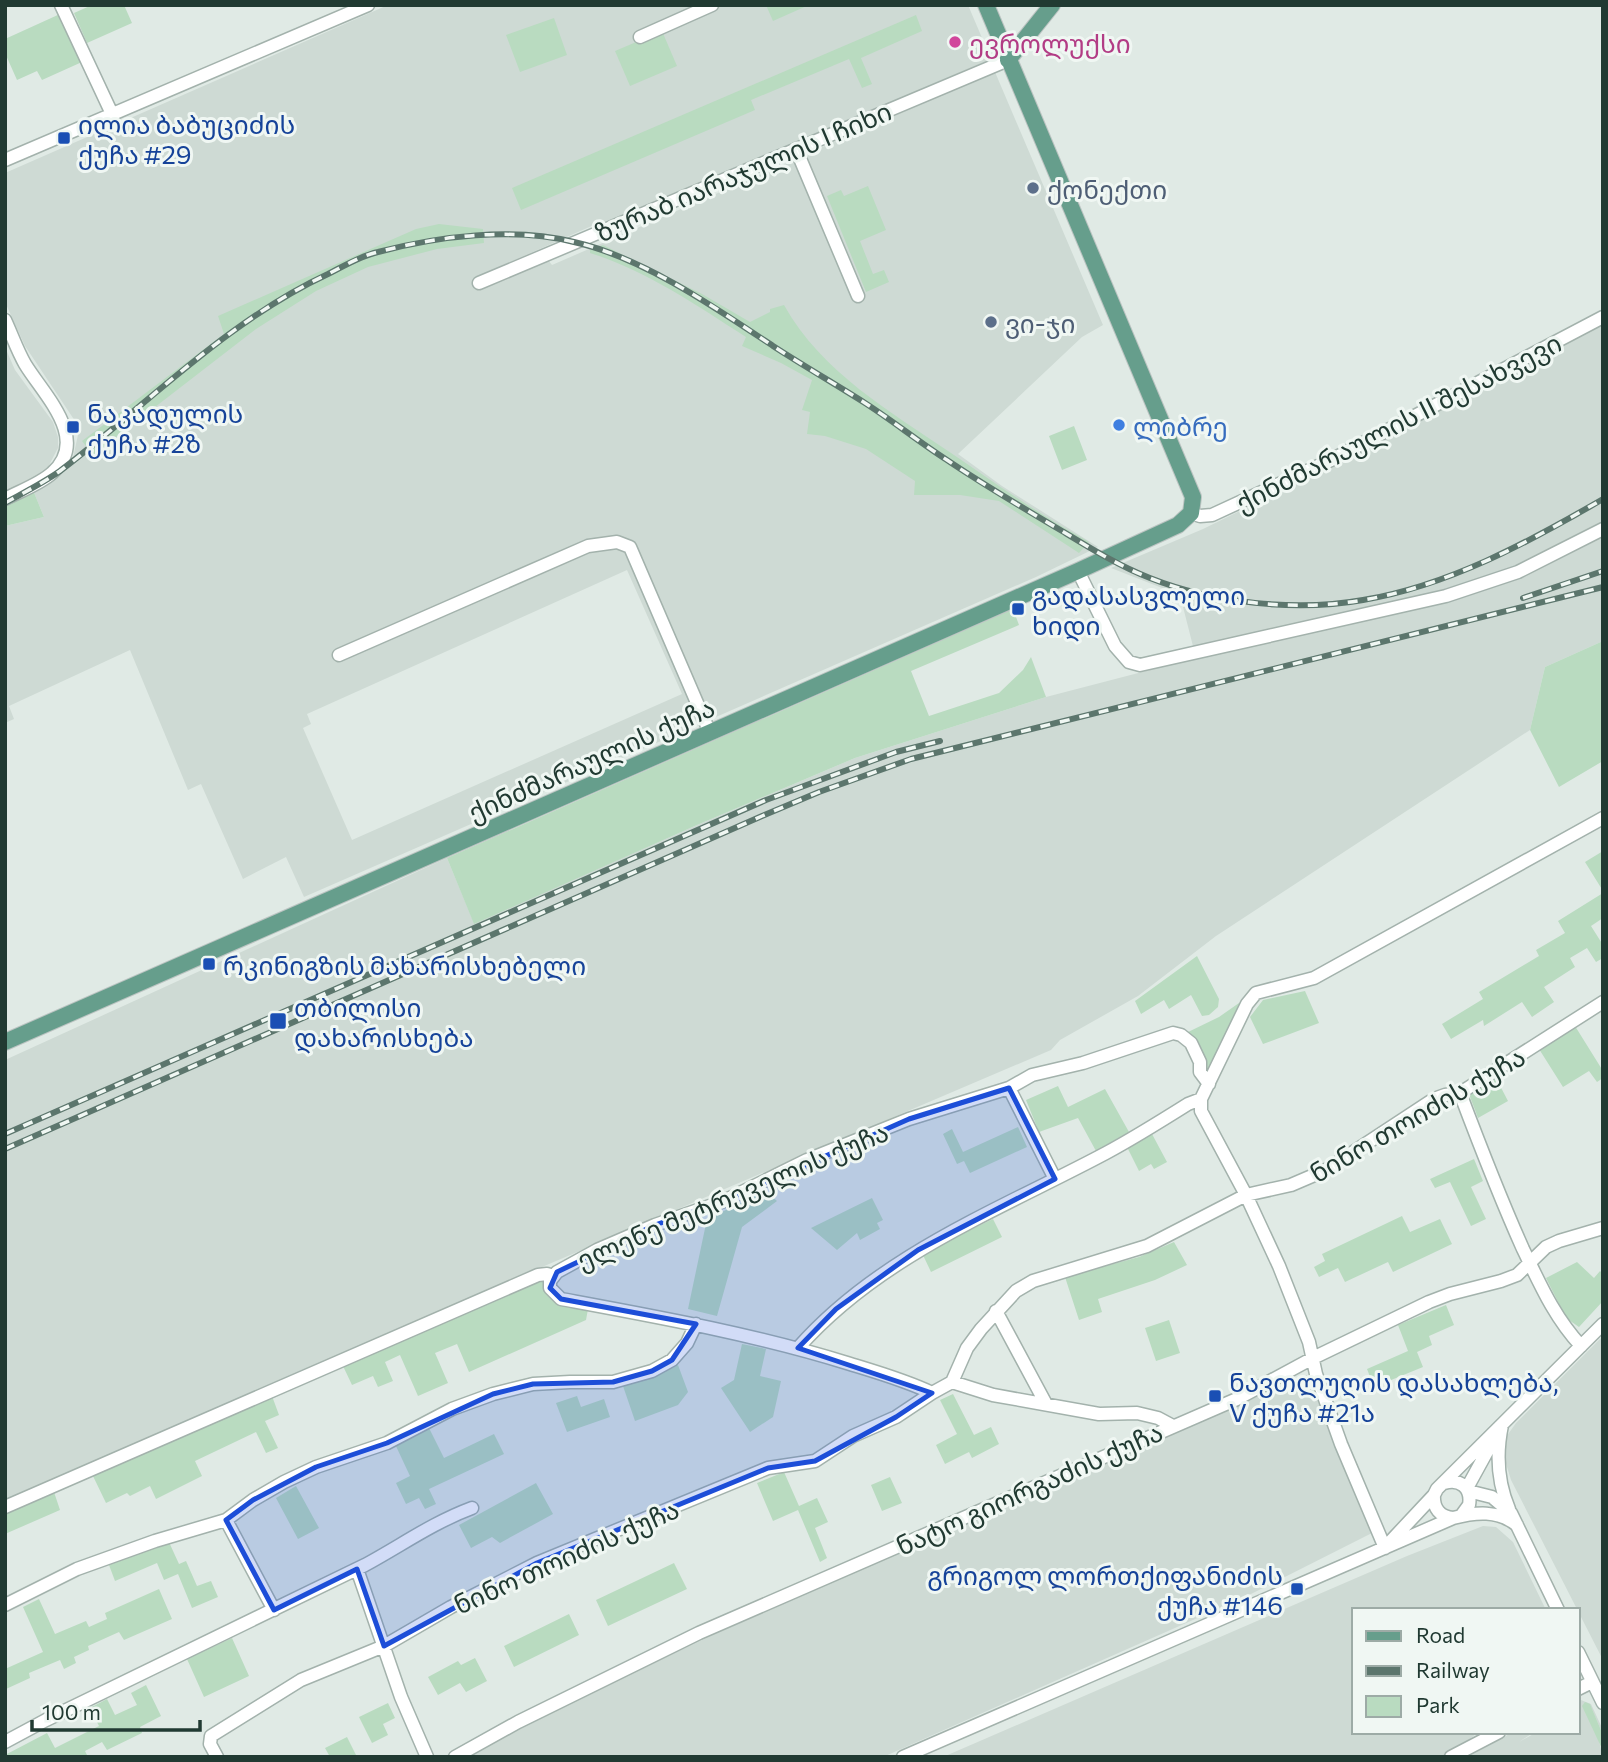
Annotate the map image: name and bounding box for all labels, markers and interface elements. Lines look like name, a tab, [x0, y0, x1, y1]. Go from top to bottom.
place label: ევროლუქსი	[969, 27, 1131, 60]
marker: ევროლუქსი	[947, 34, 963, 50]
street label: ზურაბ იარაჯულის I ჩიხი	[590, 94, 896, 249]
place label: ილია ბაბუციძის ქუჩა #29	[78, 108, 295, 170]
marker: ილია ბაბუციძის ქუჩა #29	[56, 130, 72, 146]
place label: ქონექთი	[1047, 173, 1167, 205]
marker: ქონექთი	[1025, 180, 1041, 196]
place label: ვი-ჯი	[1005, 307, 1075, 339]
marker: ვი-ჯი	[983, 314, 999, 330]
street label: ქინძმარაულის II შესახვევი	[1230, 326, 1567, 520]
place label: ნაკადულის ქუჩა #2ზ	[87, 397, 243, 459]
place label: ლიბრე	[1133, 410, 1228, 443]
marker: ლიბრე	[1111, 417, 1127, 433]
marker: ნაკადულის ქუჩა #2ზ	[65, 419, 81, 435]
place label: გადასასვლელი ხიდი	[1032, 579, 1245, 642]
marker: გადასასვლელი ხიდი	[1010, 601, 1026, 617]
street label: ქინძმარაულის ქუჩა	[463, 691, 720, 829]
place label: რკინიგზის მახარისხებელი	[223, 949, 586, 982]
marker: რკინიგზის მახარისხებელი	[201, 956, 217, 972]
place label: თბილისი დახარისხება	[294, 991, 473, 1054]
marker: თბილისი დახარისხება	[268, 1011, 288, 1031]
street label: ნინო თოიძის ქუჩა	[1304, 1040, 1531, 1189]
street label: ელენე მეტრეველის ქუჩა	[572, 1115, 893, 1277]
place label: ნავთლუღის დასახლება, V ქუჩა #21ა	[1229, 1366, 1559, 1428]
marker: ნავთლუღის დასახლება, V ქუჩა #21ა	[1207, 1388, 1223, 1404]
street label: ნატო გიორგაძის ქუჩა	[891, 1415, 1168, 1562]
street label: ნინო თოიძის ქუჩა	[449, 1492, 684, 1621]
place label: გრიგოლ ლორთქიფანიძის ქუჩა #146	[927, 1559, 1283, 1621]
marker: გრიგოლ ლორთქიფანიძის ქუჩა #146	[1289, 1581, 1305, 1597]
legend	[1352, 1608, 1580, 1734]
text: Road	[1416, 1622, 1465, 1647]
text: Railway	[1416, 1657, 1490, 1682]
scale bar	[32, 1688, 200, 1732]
text: Park	[1416, 1692, 1460, 1717]
text: 100 m	[42, 1699, 101, 1724]

